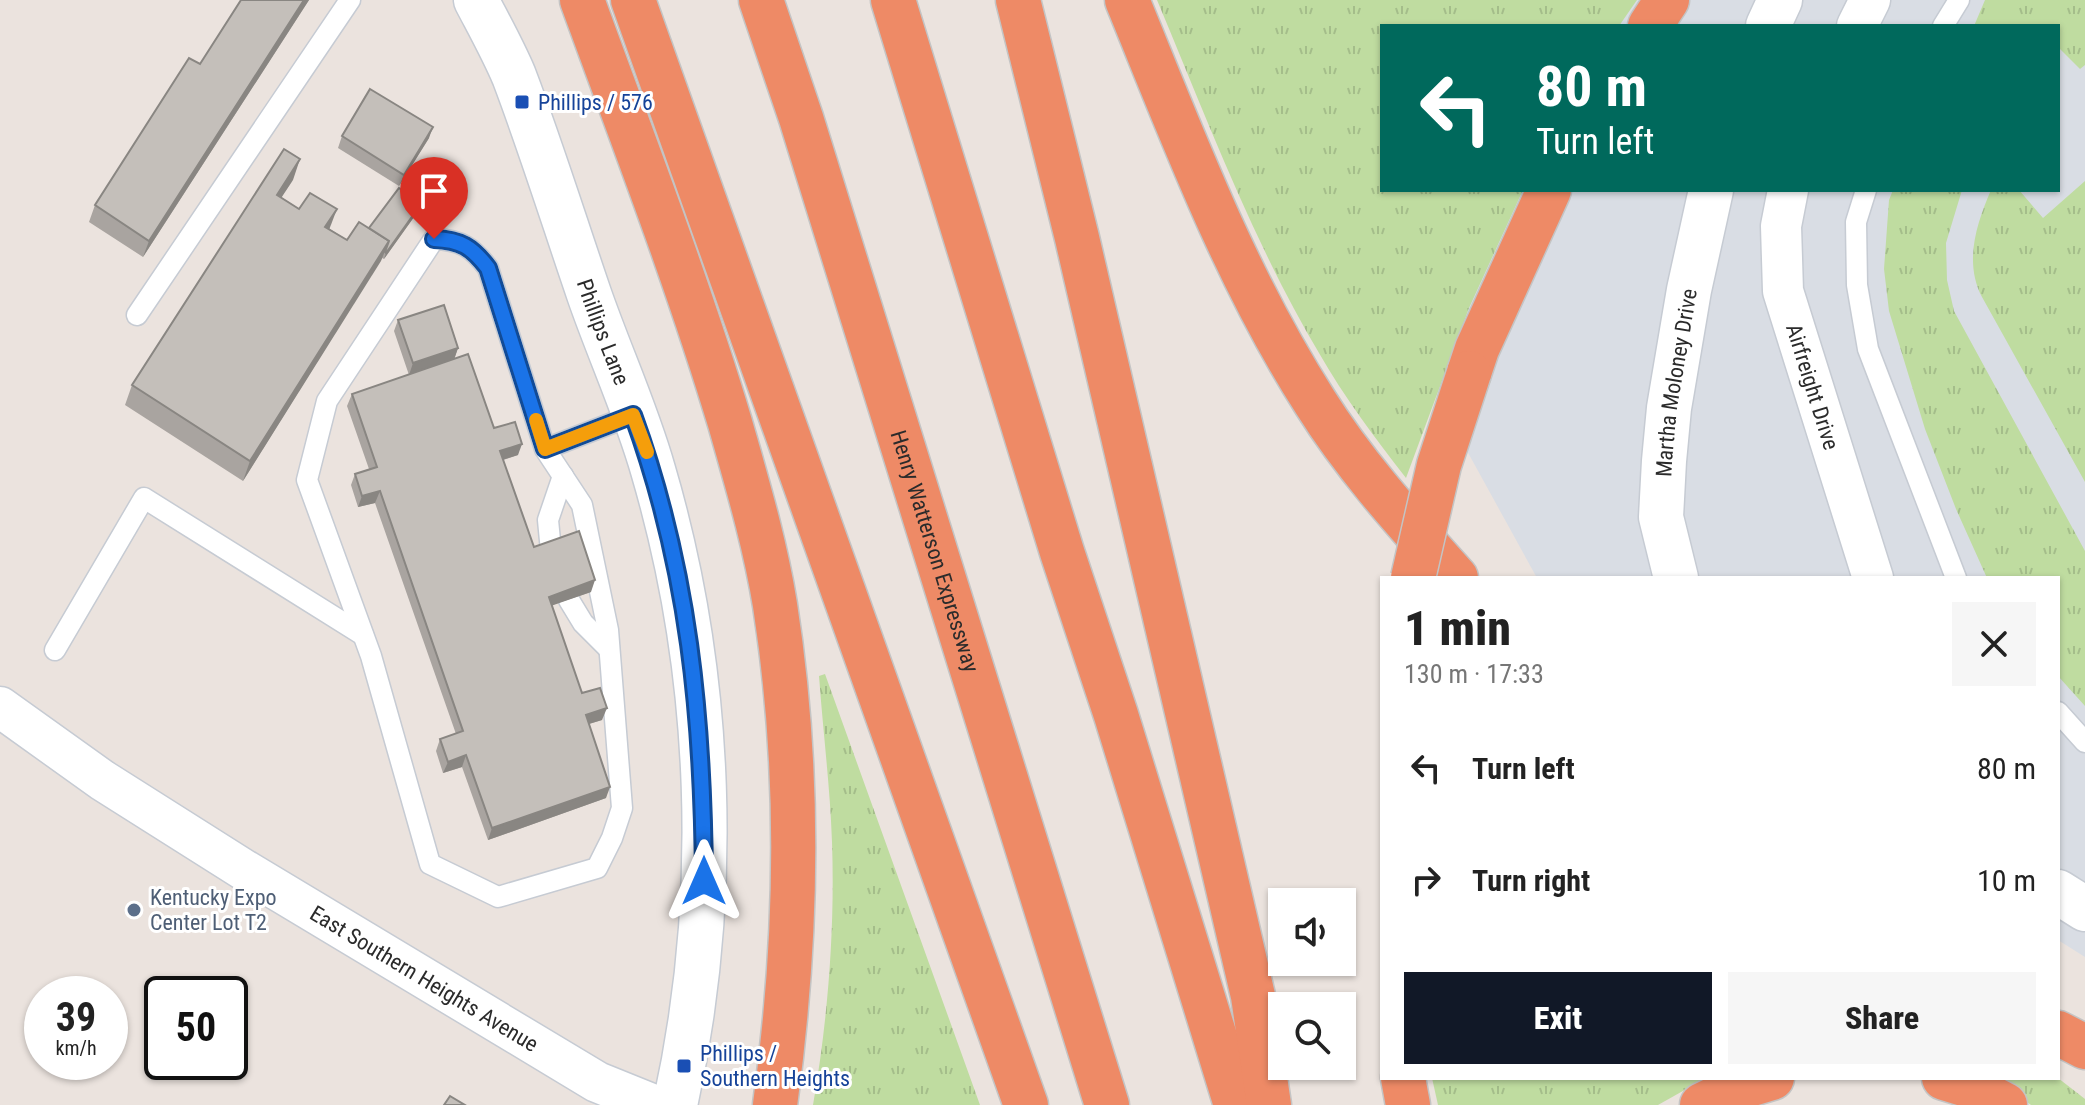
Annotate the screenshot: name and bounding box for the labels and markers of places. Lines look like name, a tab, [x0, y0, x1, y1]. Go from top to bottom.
place label: Phillips / 576	[538, 90, 653, 115]
marker: Phillips / 576	[513, 93, 531, 111]
pin	[400, 157, 468, 239]
place label: Kentucky Expo Center Lot T2	[150, 885, 277, 935]
marker: Kentucky Expo Center Lot T2	[125, 901, 143, 919]
place label: Phillips / Southern Heights	[700, 1041, 850, 1091]
marker: Phillips / Southern Heights	[675, 1057, 693, 1075]

